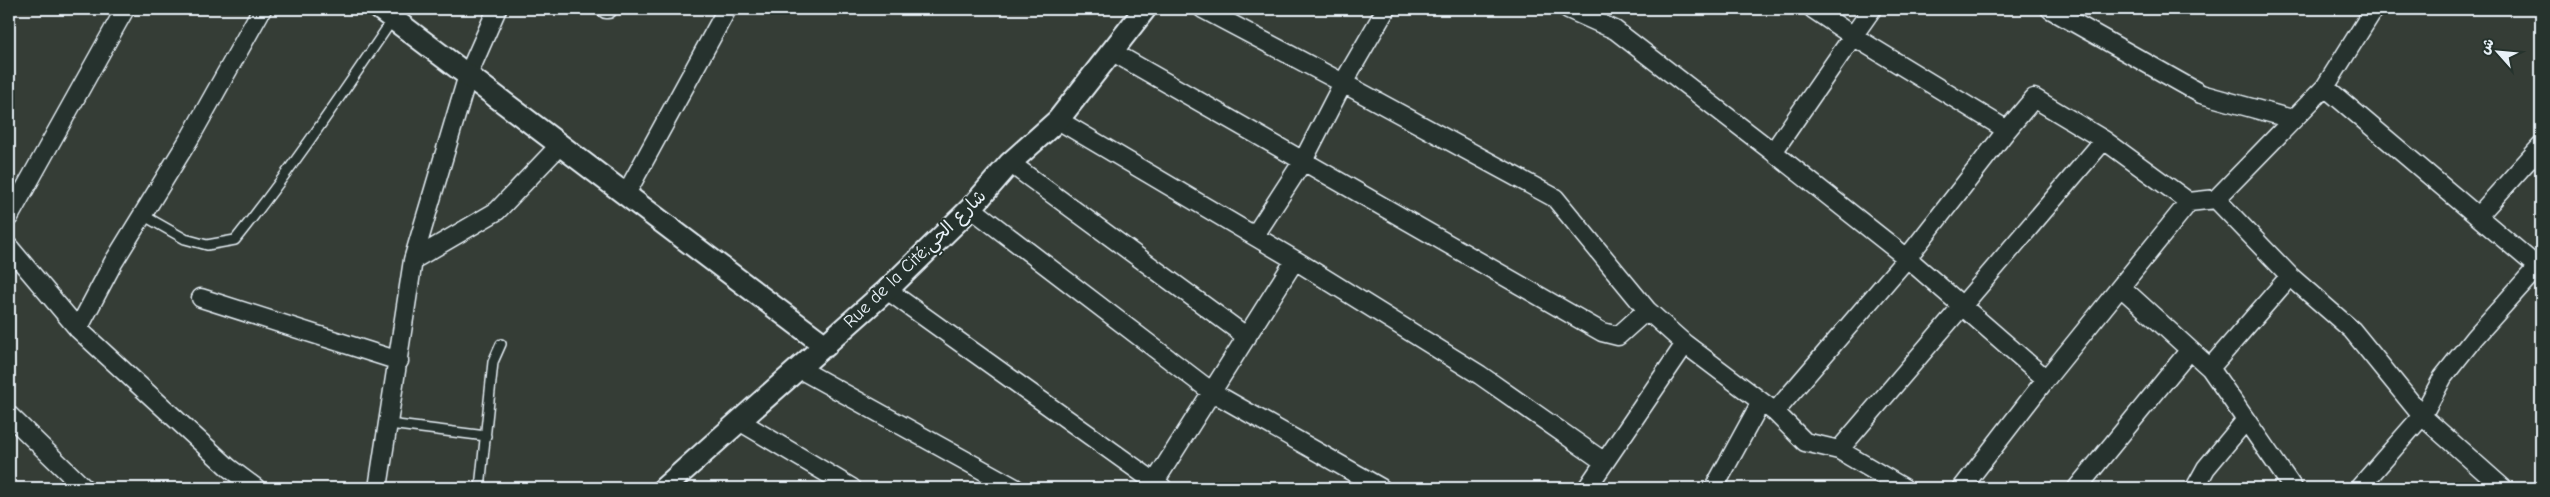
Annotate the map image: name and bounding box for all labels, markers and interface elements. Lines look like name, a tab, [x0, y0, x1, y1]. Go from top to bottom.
north arrow	[2472, 28, 2522, 78]
text: ش	[2476, 36, 2498, 57]
street label: Rue de la Cité;شارع الحي	[839, 186, 994, 336]

